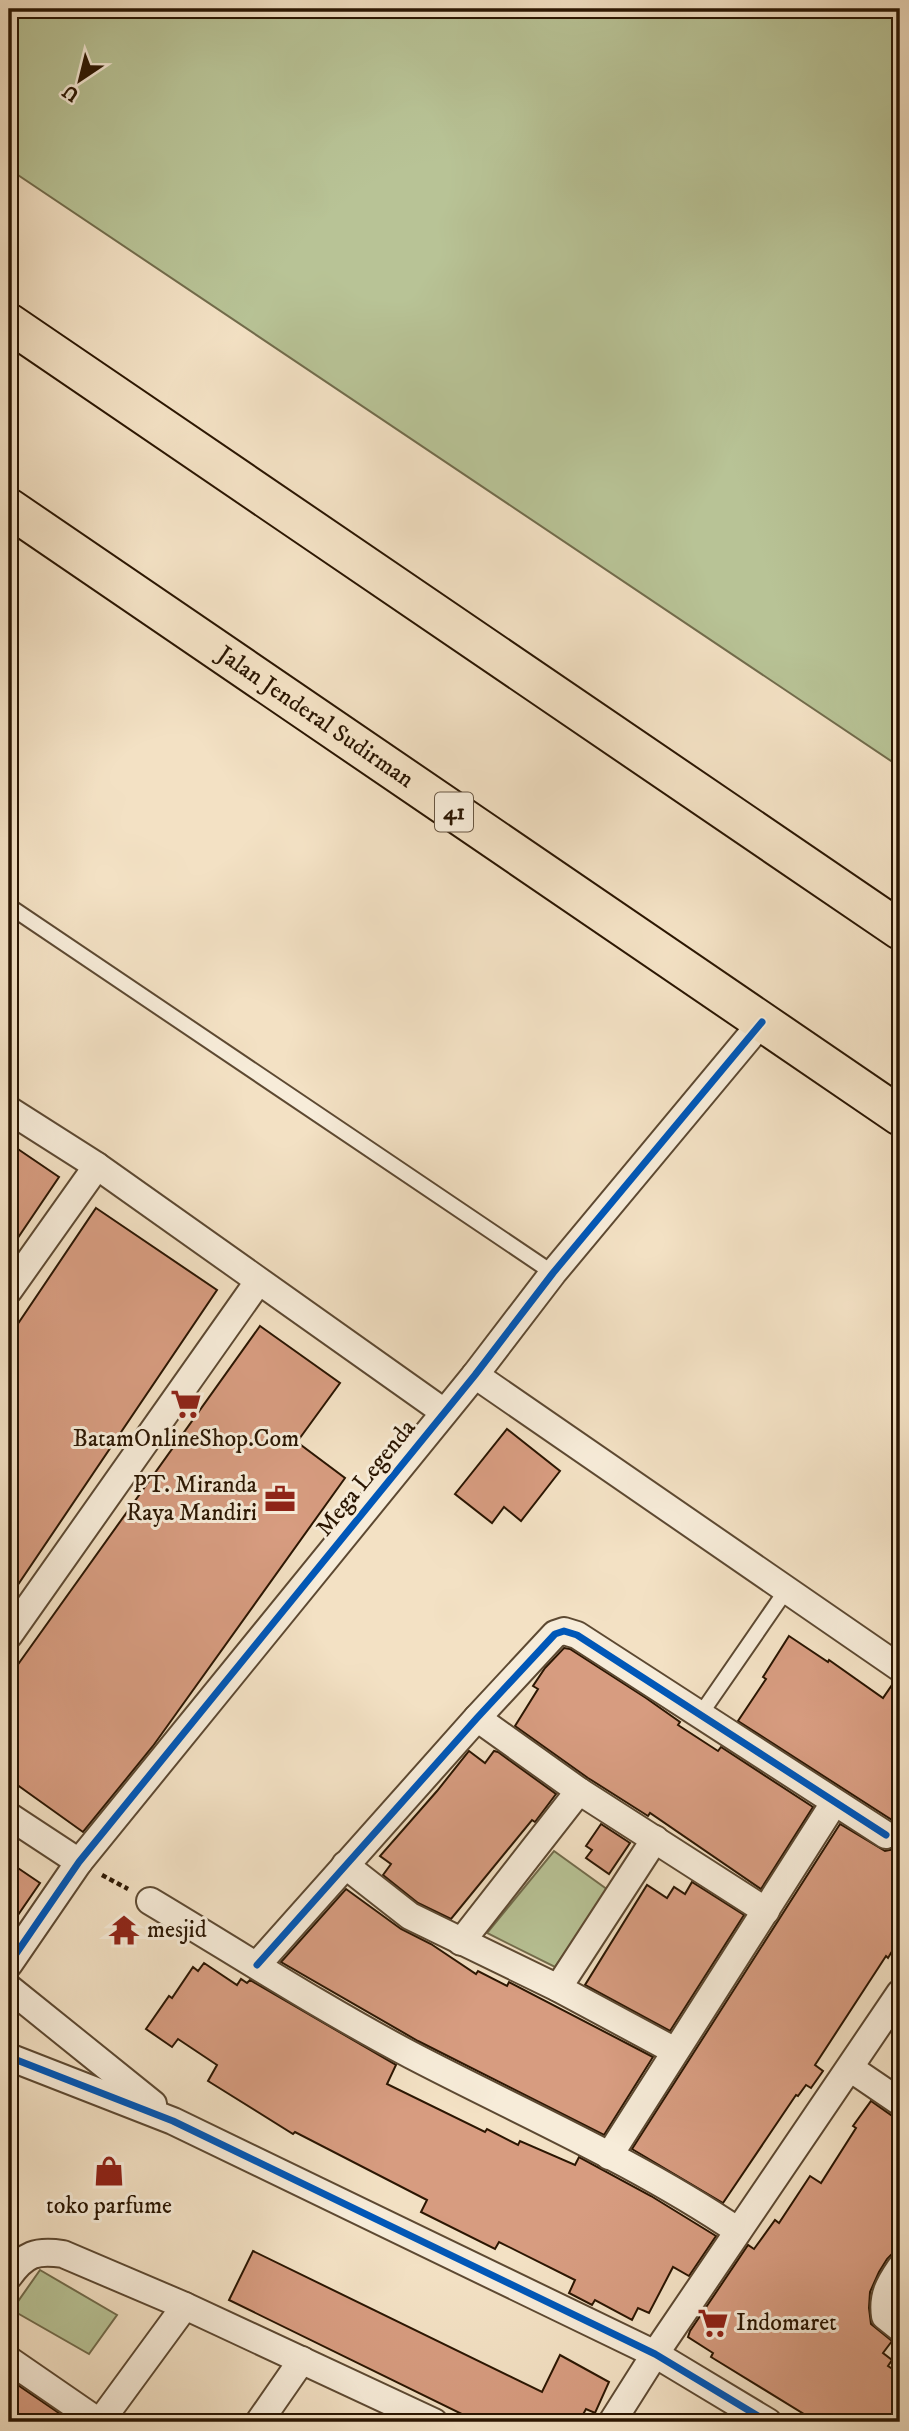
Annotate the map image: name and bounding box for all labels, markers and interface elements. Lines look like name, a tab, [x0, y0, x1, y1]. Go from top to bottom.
north arrow	[46, 46, 116, 116]
text: U	[58, 79, 84, 106]
street label: Jalan Jenderal Sudirman	[210, 638, 420, 795]
road number: 41	[435, 792, 473, 832]
supermarket icon: BatamOnlineShop.Com	[169, 1387, 203, 1421]
street label: Mega Legenda	[310, 1413, 423, 1543]
place label: BatamOnlineShop.Com	[73, 1424, 299, 1454]
place label: PT. Miranda Raya Mandiri	[126, 1470, 258, 1528]
office icon: PT. Miranda Raya Mandiri	[263, 1482, 297, 1516]
temple icon: mesjid	[107, 1913, 141, 1947]
place label: mesjid	[147, 1915, 207, 1945]
shop icon: toko parfume	[92, 2154, 126, 2188]
place label: toko parfume	[46, 2191, 172, 2221]
supermarket icon: Indomaret	[696, 2306, 730, 2340]
place label: Indomaret	[736, 2308, 837, 2338]

